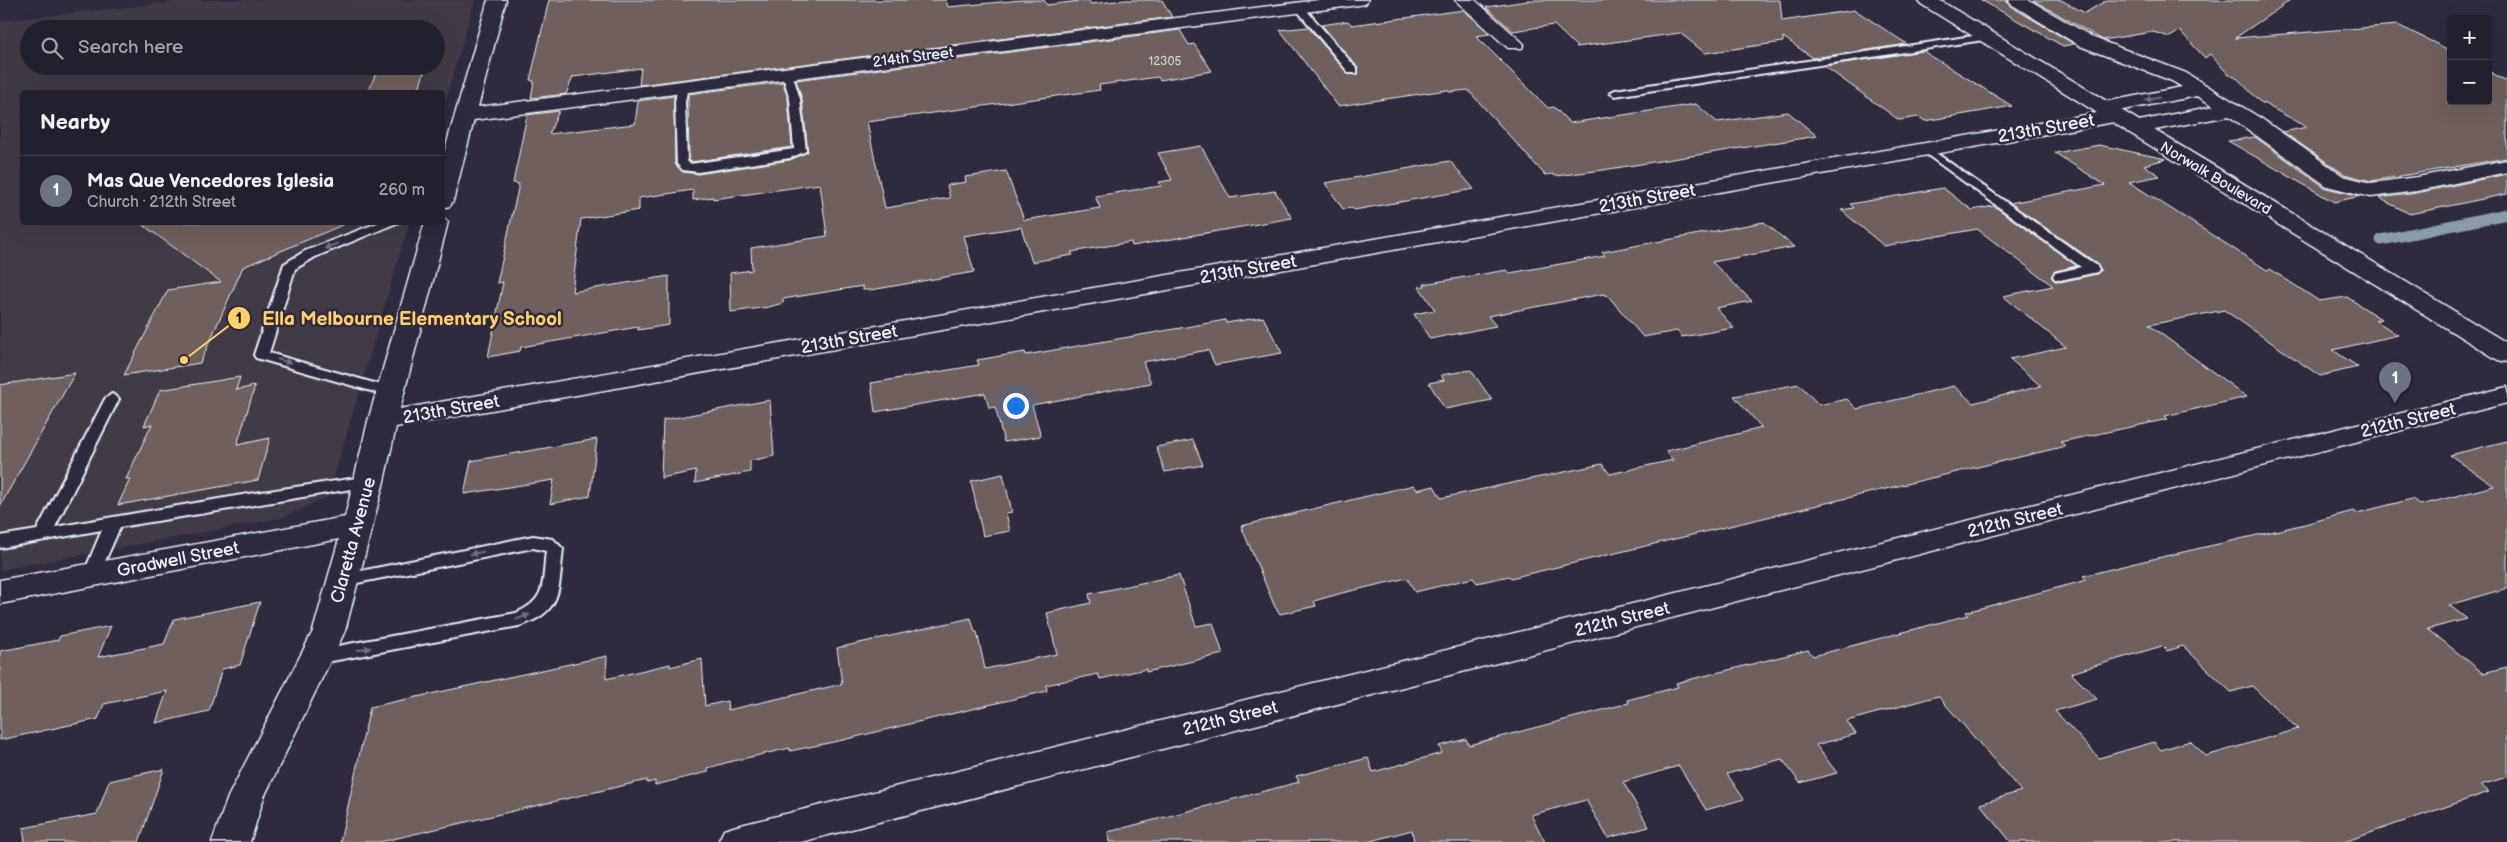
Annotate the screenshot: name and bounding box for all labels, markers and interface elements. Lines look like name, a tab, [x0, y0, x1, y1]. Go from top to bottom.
map controls	[2447, 15, 2492, 105]
button: +	[2447, 15, 2492, 60]
search box	[20, 20, 445, 75]
icon: search	[38, 34, 66, 62]
text: Search here	[78, 36, 183, 59]
street label: 214th Street	[871, 43, 955, 72]
house number: 12305	[1149, 54, 1182, 69]
button: −	[2447, 60, 2492, 105]
one-way arrow	[2144, 95, 2160, 103]
text: Nearby	[40, 110, 110, 135]
street label: 213th Street	[1996, 110, 2097, 147]
street label: Norwalk Boulevard	[2157, 138, 2275, 219]
text: Mas Que Vencedores Iglesia	[87, 170, 334, 193]
street label: 213th Street	[1597, 180, 1698, 217]
text: 1	[53, 181, 59, 200]
text: 260 m	[379, 181, 425, 200]
text: Church · 212th Street	[87, 193, 236, 212]
one-way arrow	[323, 242, 338, 250]
street label: 213th Street	[1198, 251, 1299, 288]
callout: Ella Melbourne Elementary School	[227, 301, 572, 335]
text: Ella Melbourne Elementary School	[262, 308, 562, 331]
text: 1	[236, 309, 242, 328]
street label: 213th Street	[799, 321, 900, 358]
one-way arrow	[276, 358, 291, 366]
pin: 1	[2379, 362, 2411, 403]
street label: 213th Street	[401, 391, 502, 428]
your location	[1003, 393, 1029, 419]
street label: 212th Street	[2358, 398, 2458, 442]
street label: Claretta Avenue	[327, 474, 380, 605]
street label: 212th Street	[1965, 498, 2065, 542]
street label: Gradwell Street	[115, 537, 241, 582]
one-way arrow	[470, 549, 485, 557]
street label: 212th Street	[1572, 597, 1672, 641]
one-way arrow	[516, 612, 530, 620]
one-way arrow	[356, 644, 372, 652]
street label: 212th Street	[1180, 696, 1280, 740]

